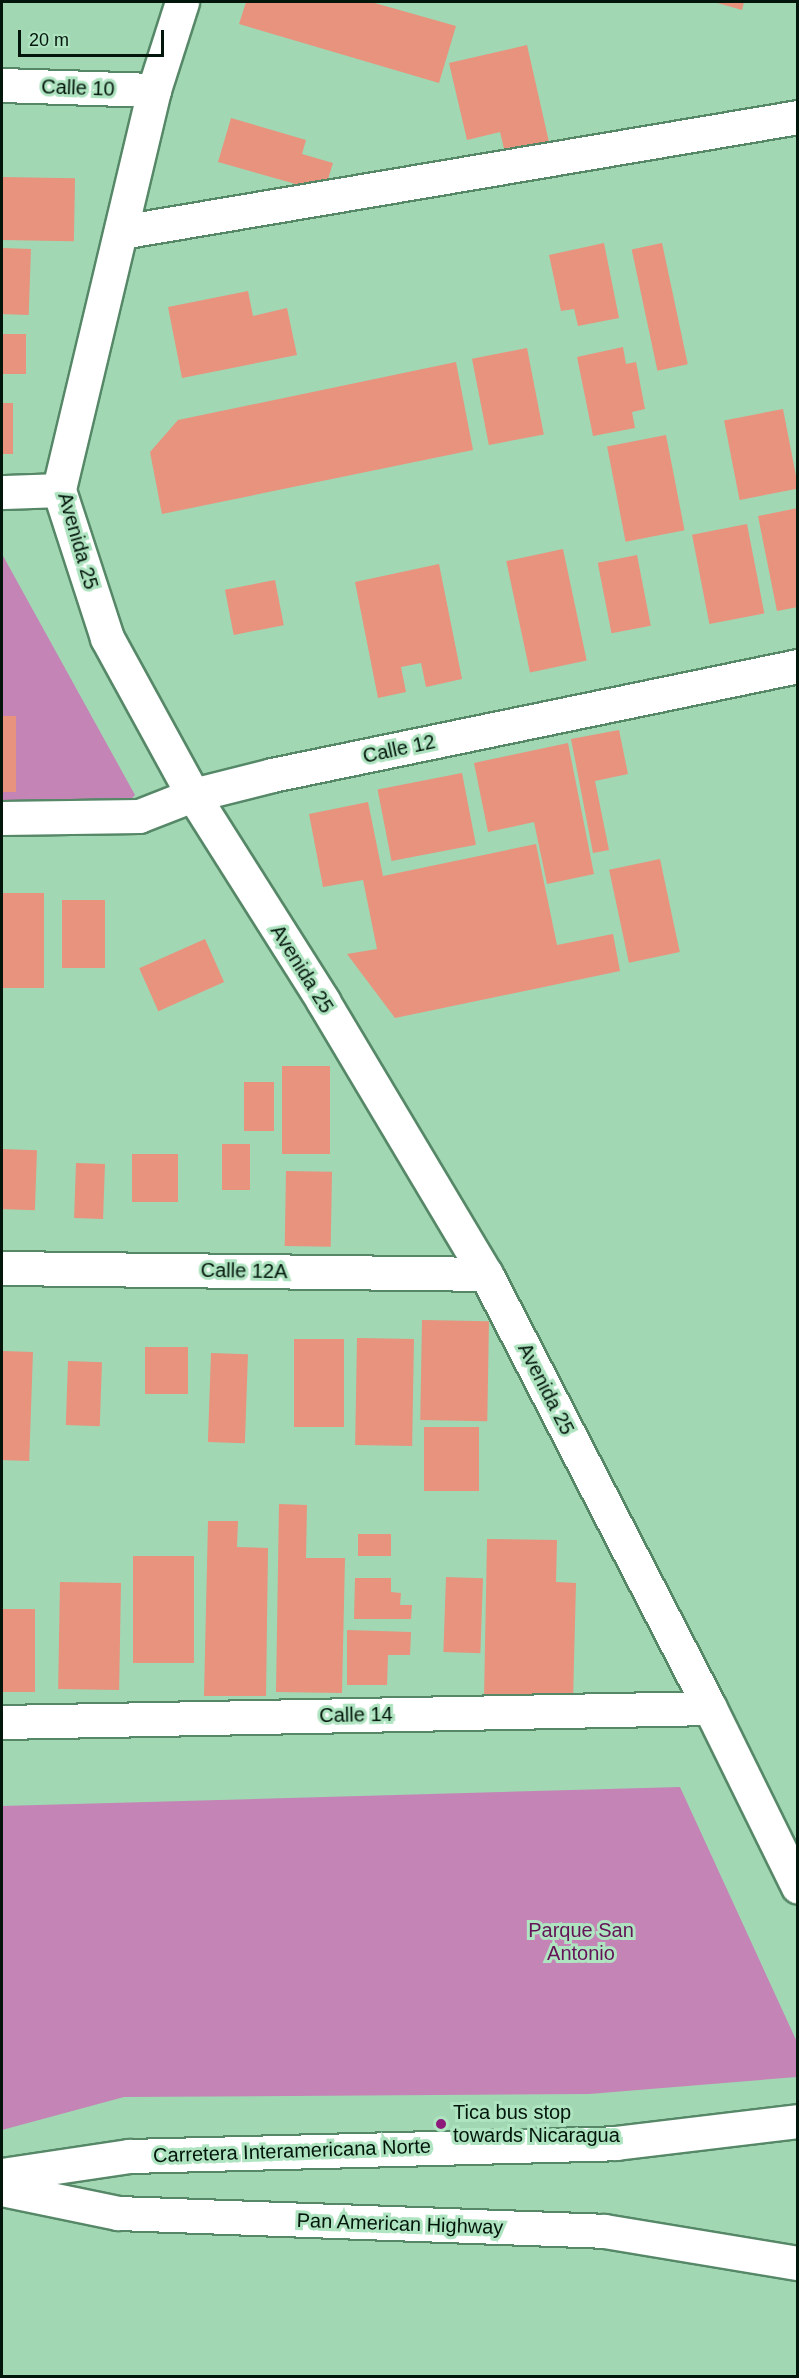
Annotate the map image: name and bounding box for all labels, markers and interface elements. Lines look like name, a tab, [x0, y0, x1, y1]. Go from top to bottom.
scale bar	[21, 18, 166, 56]
text: 20 m	[29, 30, 69, 50]
street label: Calle 10	[41, 75, 115, 101]
street label: Avenida 25	[53, 490, 103, 592]
street label: Calle 12	[361, 730, 437, 768]
street label: Avenida 25	[265, 920, 339, 1018]
street label: Calle 12A	[200, 1258, 288, 1284]
street label: Avenida 25	[513, 1339, 579, 1439]
street label: Calle 14	[319, 1702, 393, 1728]
park label: Parque San Antonio	[528, 1918, 634, 1965]
place label: Tica bus stop towards Nicaragua	[453, 2100, 620, 2147]
marker: Tica bus stop towards Nicaragua	[434, 2117, 448, 2131]
street label: Carretera Interamericana Norte	[153, 2134, 431, 2168]
street label: Pan American Highway	[296, 2208, 504, 2240]

